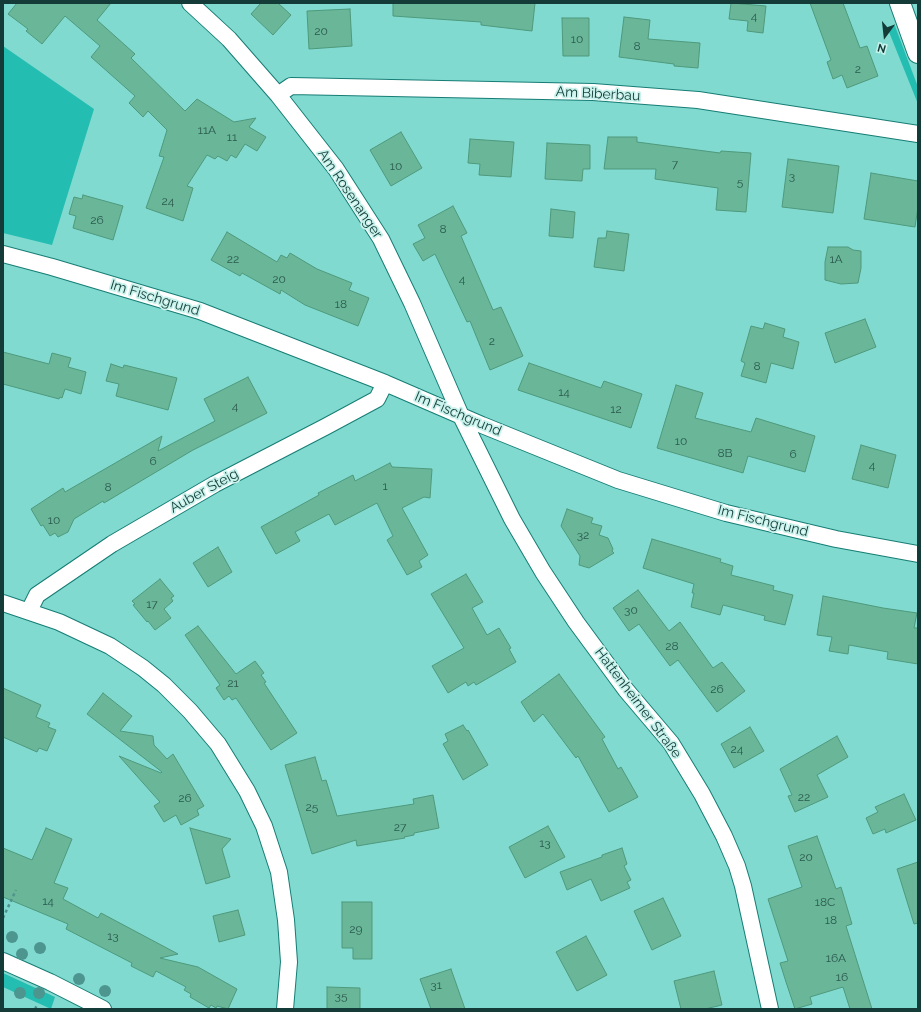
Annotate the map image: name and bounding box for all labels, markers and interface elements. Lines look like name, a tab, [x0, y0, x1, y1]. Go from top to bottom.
house number: 4	[751, 9, 757, 23]
north arrow	[865, 16, 905, 56]
house number: 20	[314, 24, 328, 38]
house number: 10	[571, 32, 583, 46]
house number: 8	[633, 39, 641, 53]
text: N	[876, 41, 888, 55]
house number: 2	[855, 62, 861, 76]
street label: Am Biberbau	[555, 83, 641, 105]
house number: 11A	[198, 123, 216, 137]
house number: 11	[227, 130, 237, 144]
street label: Am Rosenanger	[314, 146, 386, 242]
house number: 7	[672, 157, 678, 171]
house number: 10	[390, 159, 402, 173]
house number: 3	[789, 169, 795, 183]
house number: 5	[737, 175, 743, 189]
house number: 24	[162, 194, 174, 208]
house number: 26	[90, 213, 104, 227]
house number: 8	[439, 222, 447, 236]
house number: 22	[227, 252, 239, 266]
house number: 1A	[829, 252, 843, 266]
house number: 20	[272, 272, 286, 286]
house number: 4	[459, 272, 465, 286]
street label: Im Fischgrund	[108, 276, 202, 320]
house number: 18	[335, 297, 347, 311]
house number: 2	[489, 334, 495, 348]
house number: 8	[753, 359, 761, 373]
house number: 14	[558, 385, 570, 399]
street label: Im Fischgrund	[412, 388, 504, 440]
house number: 4	[232, 399, 238, 413]
house number: 12	[610, 402, 622, 416]
house number: 10	[675, 434, 687, 448]
house number: 8B	[717, 446, 733, 460]
house number: 6	[789, 447, 797, 461]
house number: 6	[149, 454, 157, 468]
house number: 4	[869, 458, 875, 472]
street label: Auber Steig	[167, 465, 241, 517]
house number: 1	[382, 479, 388, 493]
house number: 8	[104, 480, 112, 494]
street label: Im Fischgrund	[716, 502, 810, 540]
house number: 10	[48, 513, 60, 527]
house number: 32	[577, 528, 589, 542]
house number: 17	[146, 597, 158, 611]
house number: 30	[624, 603, 638, 617]
house number: 28	[665, 639, 679, 653]
street label: Hattenheimer Straße	[591, 644, 685, 762]
house number: 21	[227, 676, 239, 690]
house number: 26	[710, 682, 724, 696]
house number: 24	[731, 742, 743, 756]
house number: 22	[798, 790, 810, 804]
house number: 26	[178, 791, 192, 805]
house number: 25	[306, 800, 318, 814]
house number: 27	[394, 820, 406, 834]
house number: 13	[539, 836, 551, 850]
house number: 20	[799, 850, 813, 864]
house number: 14	[42, 894, 54, 908]
house number: 18C	[815, 895, 835, 909]
house number: 18	[825, 913, 837, 927]
house number: 29	[349, 922, 363, 936]
house number: 13	[107, 929, 119, 943]
house number: 16A	[826, 951, 846, 965]
house number: 16	[836, 970, 848, 984]
house number: 31	[430, 978, 442, 992]
house number: 35	[335, 989, 347, 1003]

